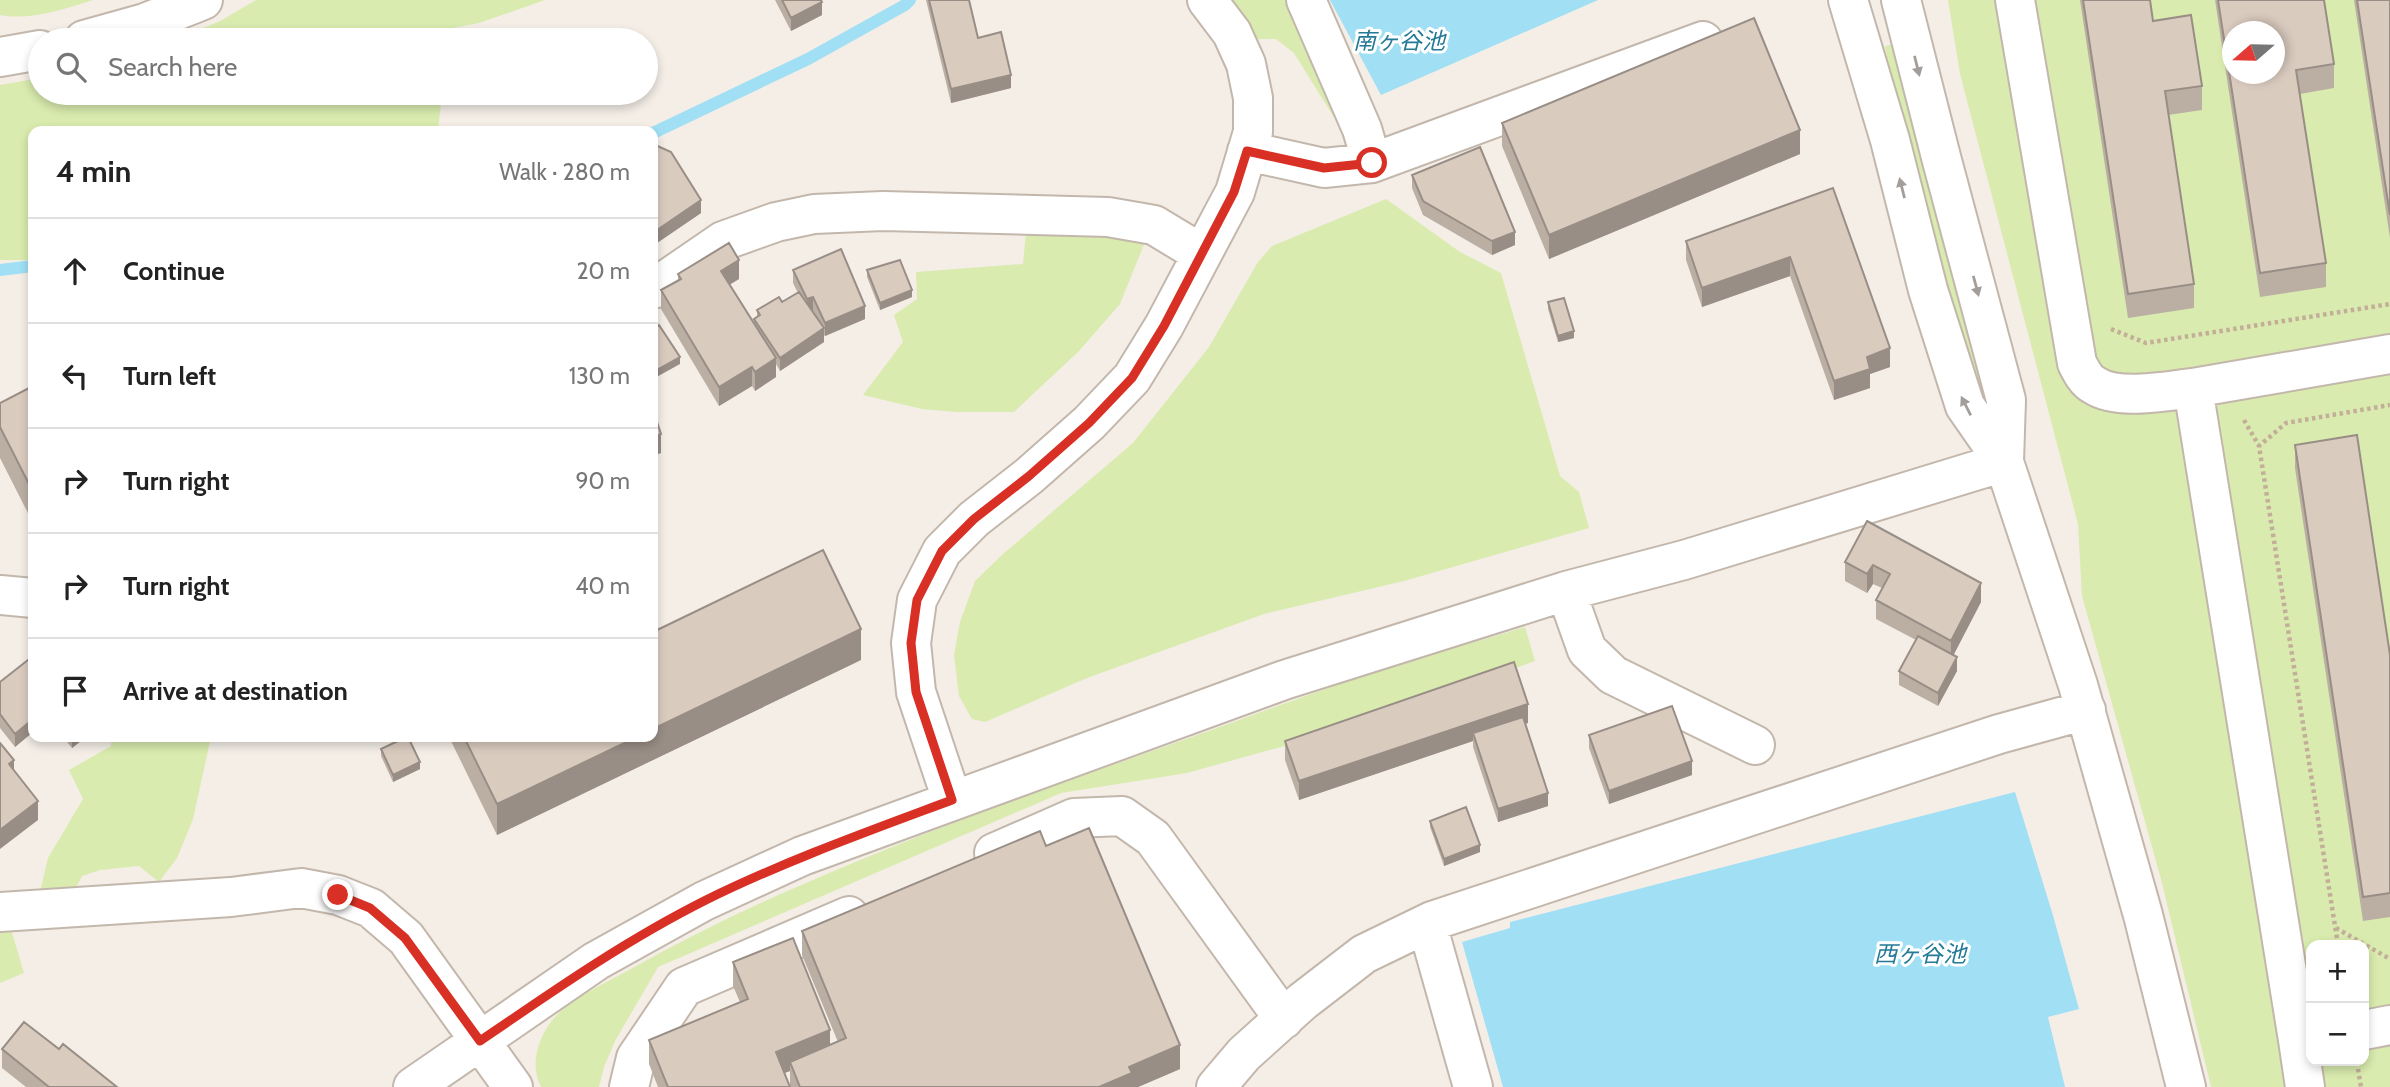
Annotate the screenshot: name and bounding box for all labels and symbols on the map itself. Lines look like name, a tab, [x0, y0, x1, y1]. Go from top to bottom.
north arrow	[2222, 21, 2285, 84]
water label: 南ヶ谷池	[1353, 27, 1447, 55]
one-way arrow	[1912, 55, 1923, 77]
route start	[1356, 147, 1387, 178]
one-way arrow	[1896, 177, 1907, 199]
one-way arrow	[1971, 275, 1982, 297]
one-way arrow	[1961, 396, 1972, 416]
route end	[322, 879, 353, 910]
water label: 西ヶ谷池	[1874, 940, 1968, 968]

